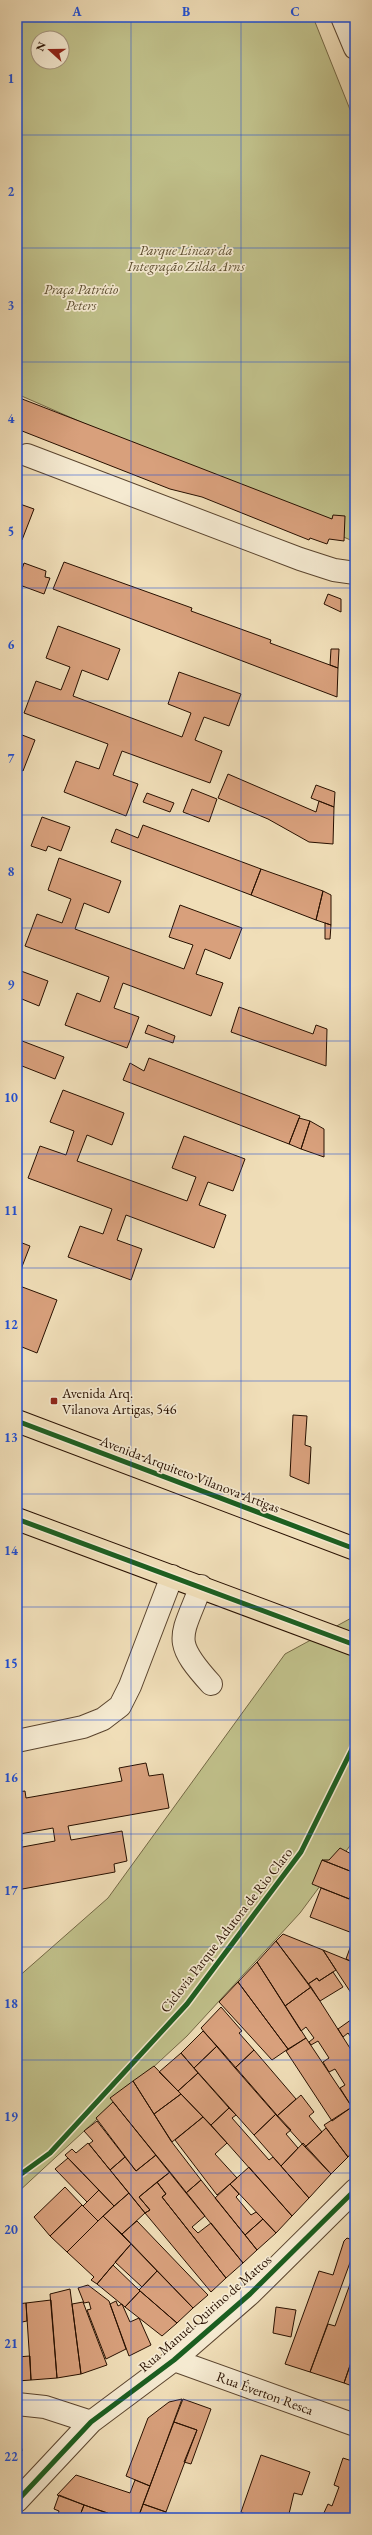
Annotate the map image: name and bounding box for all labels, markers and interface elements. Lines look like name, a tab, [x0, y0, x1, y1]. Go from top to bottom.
text: A	[71, 3, 82, 20]
text: B	[182, 3, 190, 20]
text: C	[290, 3, 300, 20]
north arrow	[30, 30, 70, 70]
text: N	[33, 40, 49, 53]
text: 1	[8, 70, 15, 87]
text: 2	[8, 183, 15, 200]
park label: Parque Linear da Integração Zilda Arns	[126, 241, 245, 275]
park label: Praça Patrício Peters	[44, 280, 119, 314]
text: 3	[8, 297, 15, 314]
text: 4	[8, 410, 15, 427]
text: 5	[8, 523, 14, 540]
text: 6	[8, 636, 15, 653]
text: 7	[8, 750, 15, 767]
text: 8	[8, 863, 15, 880]
text: 9	[8, 976, 15, 993]
text: 10	[4, 1089, 18, 1106]
text: 11	[4, 1202, 18, 1219]
text: 12	[4, 1316, 18, 1333]
place label: Avenida Arq. Vilanova Artigas, 546	[61, 1384, 177, 1418]
marker: Avenida Arq. Vilanova Artigas, 546	[49, 1396, 59, 1406]
text: 13	[4, 1429, 18, 1446]
street label: Avenida Arquiteto Vilanova Artigas	[97, 1431, 283, 1517]
text: 14	[4, 1542, 18, 1559]
text: 15	[4, 1655, 18, 1672]
text: 16	[4, 1769, 18, 1786]
street label: Ciclovia Parque Adutora de Rio Claro	[156, 1844, 296, 2016]
text: 17	[4, 1882, 18, 1899]
text: 18	[4, 1995, 18, 2012]
text: 19	[4, 2108, 18, 2125]
text: 20	[4, 2221, 18, 2238]
street label: Rua Manuel Quirino de Mattos	[135, 2250, 276, 2376]
text: 21	[4, 2335, 18, 2352]
street label: Rua Éverton Resca	[214, 2367, 316, 2419]
text: 22	[4, 2448, 18, 2465]

